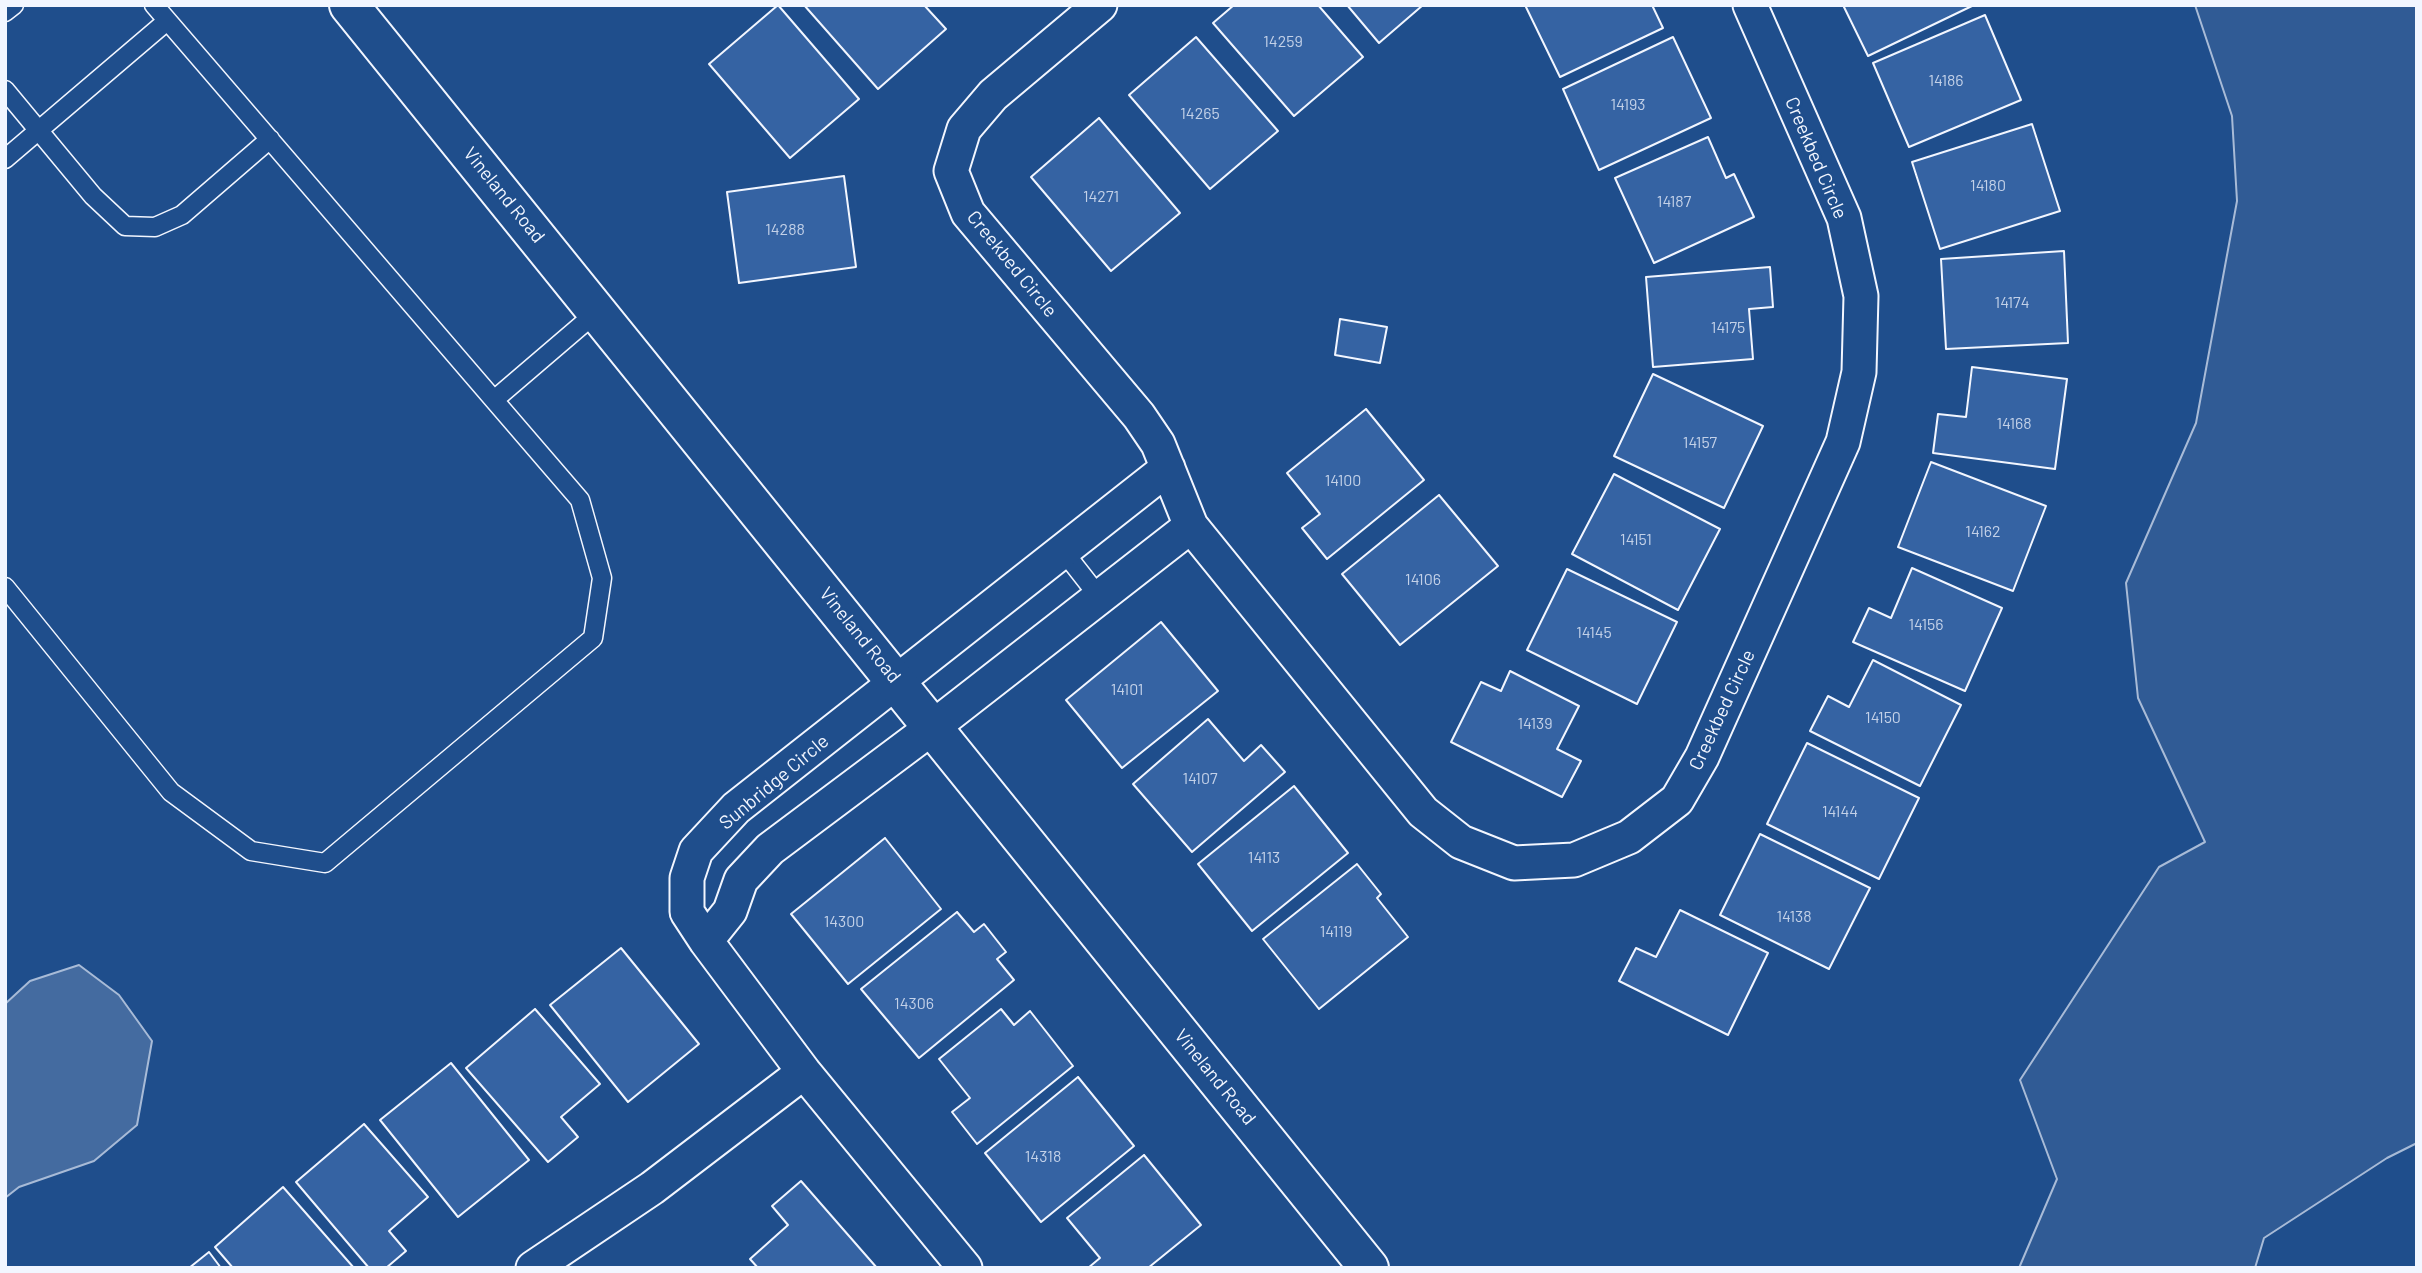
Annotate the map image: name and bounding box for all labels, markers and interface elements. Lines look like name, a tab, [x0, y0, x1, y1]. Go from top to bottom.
house number: 14259	[1263, 32, 1303, 52]
house number: 14186	[1928, 71, 1964, 91]
street label: Creekbed Circle	[1780, 94, 1852, 222]
house number: 14193	[1610, 95, 1646, 115]
house number: 14265	[1180, 104, 1220, 124]
street label: Vineland Road	[458, 143, 550, 247]
house number: 14180	[1970, 176, 2006, 196]
house number: 14271	[1083, 187, 1119, 207]
house number: 14187	[1657, 192, 1691, 212]
street label: Creekbed Circle	[962, 206, 1062, 322]
house number: 14288	[765, 220, 805, 240]
house number: 14174	[1995, 293, 2029, 313]
house number: 14175	[1711, 318, 1745, 338]
house number: 14168	[1996, 414, 2032, 434]
house number: 14157	[1683, 433, 1717, 453]
house number: 14100	[1325, 471, 1361, 491]
house number: 14162	[1965, 522, 2001, 542]
house number: 14151	[1620, 530, 1652, 550]
house number: 14106	[1405, 570, 1441, 590]
street label: Vineland Road	[814, 583, 906, 687]
house number: 14156	[1908, 615, 1944, 635]
house number: 14145	[1576, 623, 1612, 643]
street label: Creekbed Circle	[1684, 646, 1760, 774]
house number: 14101	[1111, 680, 1143, 700]
house number: 14150	[1865, 708, 1901, 728]
house number: 14139	[1517, 714, 1553, 734]
street label: Sunbridge Circle	[715, 730, 833, 834]
house number: 14107	[1182, 769, 1218, 789]
house number: 14144	[1822, 802, 1858, 822]
house number: 14113	[1248, 848, 1280, 868]
house number: 14138	[1776, 907, 1812, 927]
house number: 14300	[824, 912, 864, 932]
house number: 14119	[1320, 922, 1352, 942]
house number: 14306	[894, 994, 934, 1014]
street label: Vineland Road	[1169, 1025, 1261, 1129]
house number: 14318	[1025, 1147, 1061, 1167]

